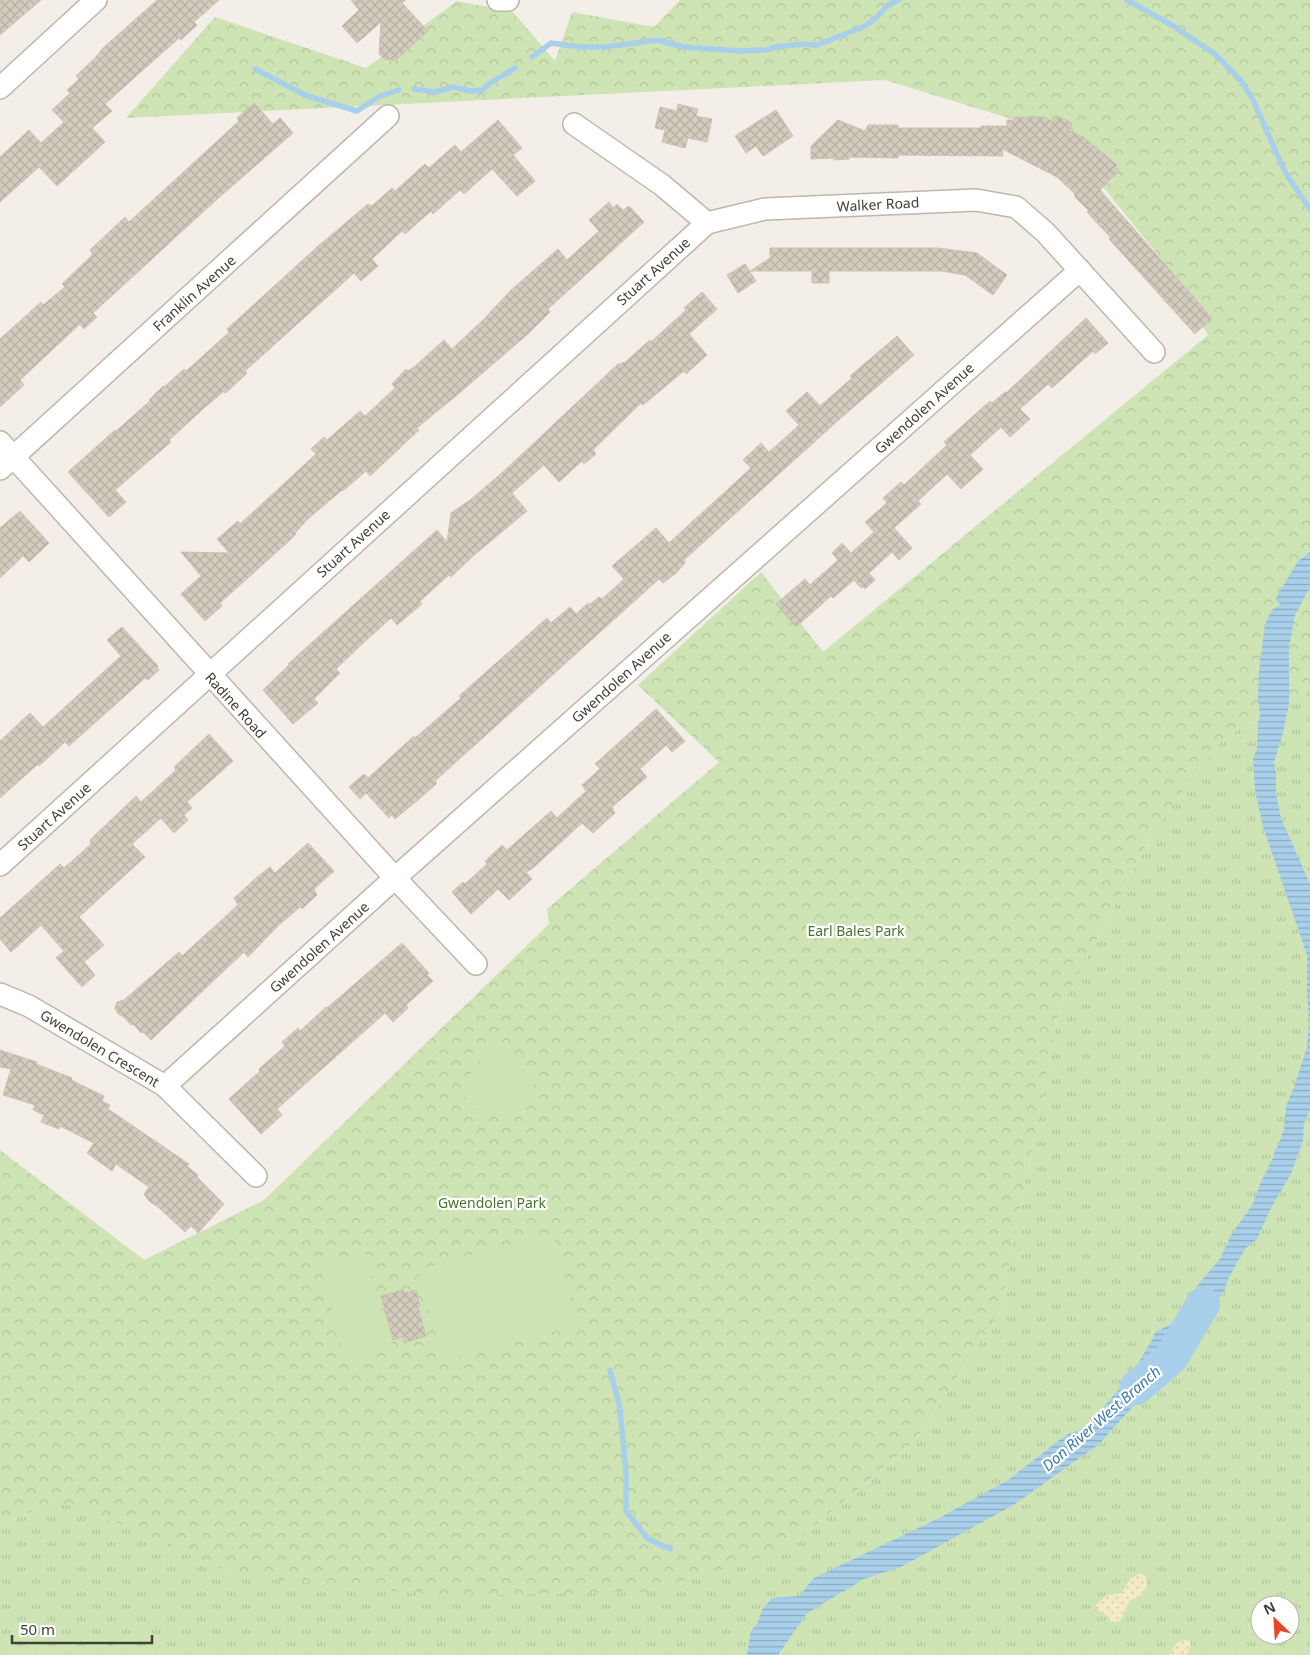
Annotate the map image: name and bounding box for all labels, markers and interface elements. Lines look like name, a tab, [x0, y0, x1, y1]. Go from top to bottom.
street label: Walker Road	[836, 192, 920, 216]
street label: Stuart Avenue	[612, 233, 694, 309]
street label: Franklin Avenue	[148, 251, 240, 335]
street label: Gwendolen Avenue	[870, 358, 978, 458]
street label: Stuart Avenue	[312, 505, 394, 581]
street label: Gwendolen Avenue	[567, 627, 675, 727]
street label: Radine Road	[201, 668, 271, 742]
street label: Stuart Avenue	[13, 778, 95, 854]
street label: Gwendolen Avenue	[265, 897, 373, 997]
park label: Earl Bales Park	[807, 921, 905, 940]
street label: Gwendolen Crescent	[37, 1005, 163, 1091]
park label: Gwendolen Park	[438, 1193, 547, 1212]
water label: Don River West Branch	[1038, 1361, 1164, 1475]
north arrow	[1250, 1595, 1300, 1645]
text: N	[1260, 1597, 1278, 1619]
scale bar	[12, 1612, 152, 1644]
text: 50 m	[20, 1619, 55, 1639]

